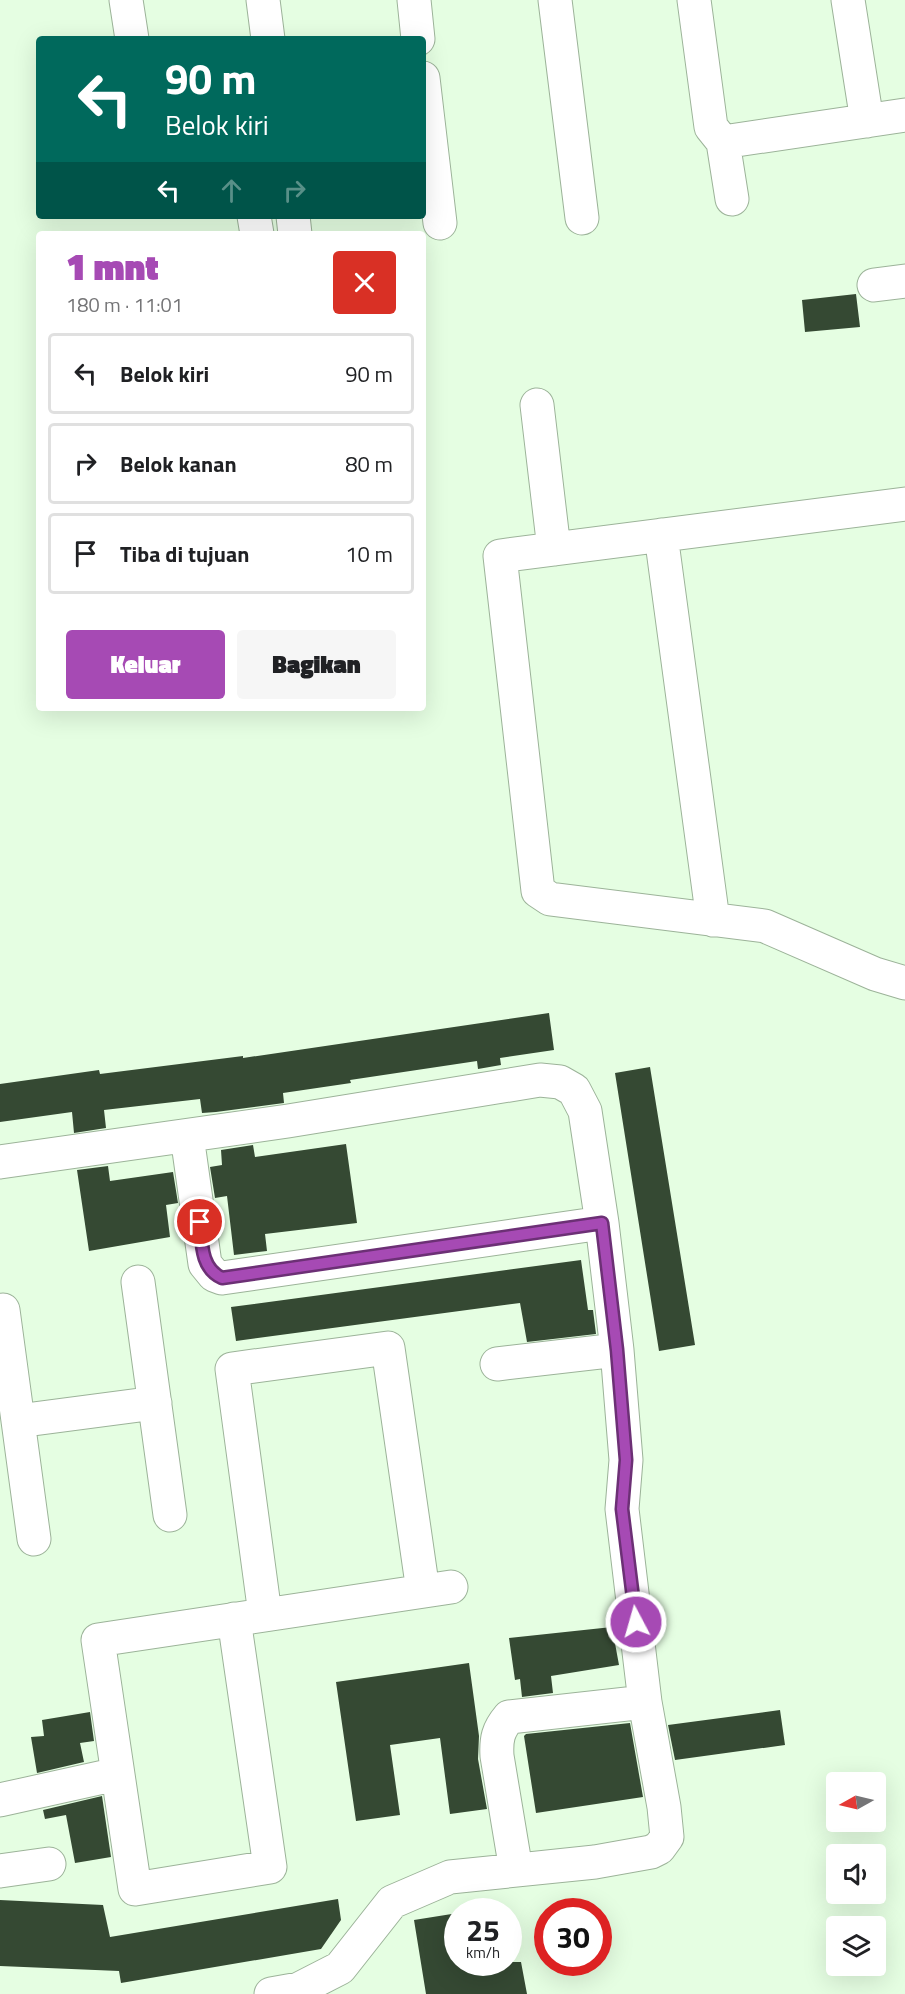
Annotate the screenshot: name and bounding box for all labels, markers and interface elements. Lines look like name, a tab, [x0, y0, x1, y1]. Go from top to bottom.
text: 90 m	[165, 46, 257, 110]
icon: left	[66, 60, 144, 138]
text: Belok kiri	[165, 104, 269, 145]
icon: left	[152, 174, 185, 207]
icon: ahead	[215, 174, 248, 207]
icon: right	[278, 174, 311, 207]
text: 1 mnt	[66, 239, 159, 294]
button: close	[333, 251, 396, 314]
text: 180 m · 11:01	[66, 289, 183, 320]
icon: left	[69, 357, 102, 390]
text: Belok kiri	[120, 357, 209, 391]
text: 90 m	[345, 357, 393, 391]
icon: right	[69, 447, 102, 480]
text: Belok kanan	[120, 447, 237, 481]
text: 80 m	[345, 447, 393, 481]
icon: arrive	[69, 537, 102, 570]
text: Tiba di tujuan	[120, 537, 249, 571]
text: 10 m	[345, 537, 393, 571]
button: Keluar	[66, 630, 225, 699]
button: Bagikan	[237, 630, 396, 699]
pin	[174, 1196, 225, 1247]
icon: arrive	[183, 1205, 216, 1238]
position arrow	[604, 1590, 668, 1654]
north arrow	[826, 1772, 886, 1832]
map controls	[826, 1772, 886, 1976]
button: sound	[826, 1844, 886, 1904]
speed limit sign: 30	[534, 1898, 612, 1976]
text: 25	[466, 1907, 500, 1953]
button: layers	[826, 1916, 886, 1976]
text: km/h	[466, 1941, 500, 1964]

